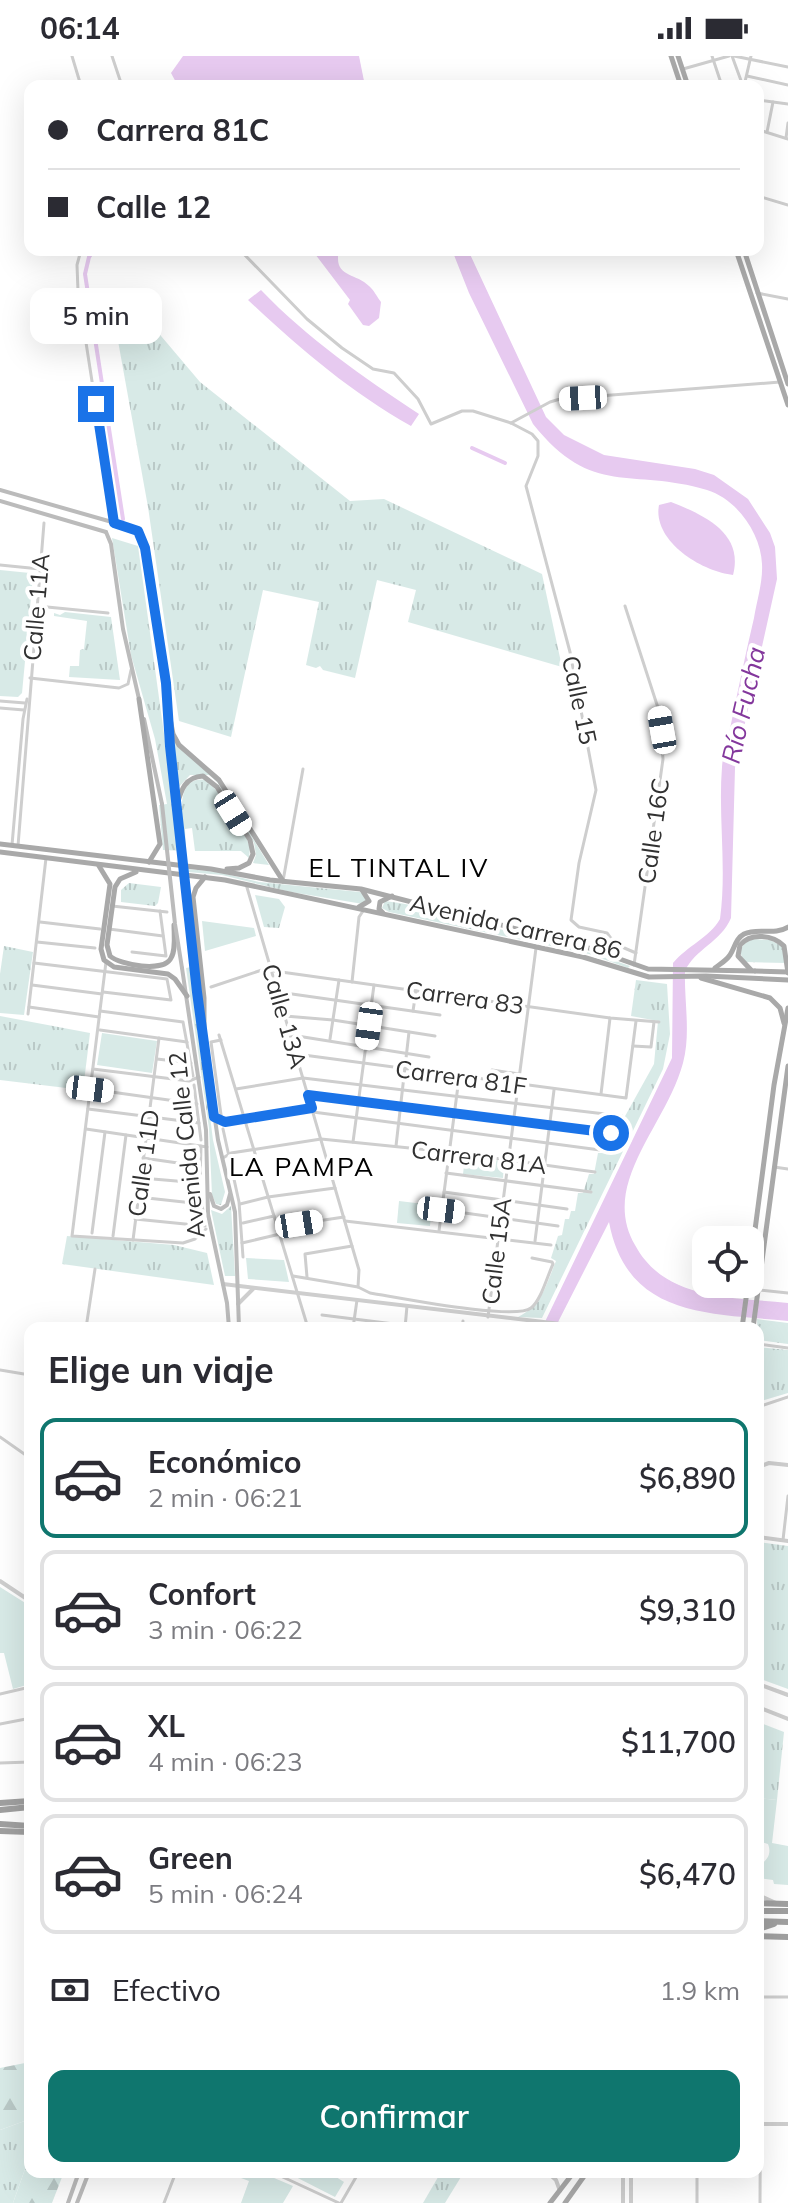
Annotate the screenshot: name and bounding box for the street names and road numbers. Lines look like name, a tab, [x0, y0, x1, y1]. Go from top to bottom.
street label: Calle 11A	[16, 552, 56, 662]
street label: Calle 15	[556, 653, 604, 747]
street label: Calle 16C	[631, 776, 675, 886]
street label: Avenida Carrera 86	[407, 887, 625, 965]
street label: Calle 13A	[256, 960, 314, 1072]
street label: Carrera 83	[404, 974, 526, 1020]
street label: Avenida Calle 12	[161, 1050, 211, 1240]
street label: Carrera 81F	[393, 1053, 529, 1101]
street label: Calle 11D	[121, 1107, 165, 1219]
street label: Carrera 81A	[409, 1134, 549, 1180]
street label: Calle 15A	[475, 1195, 517, 1306]

